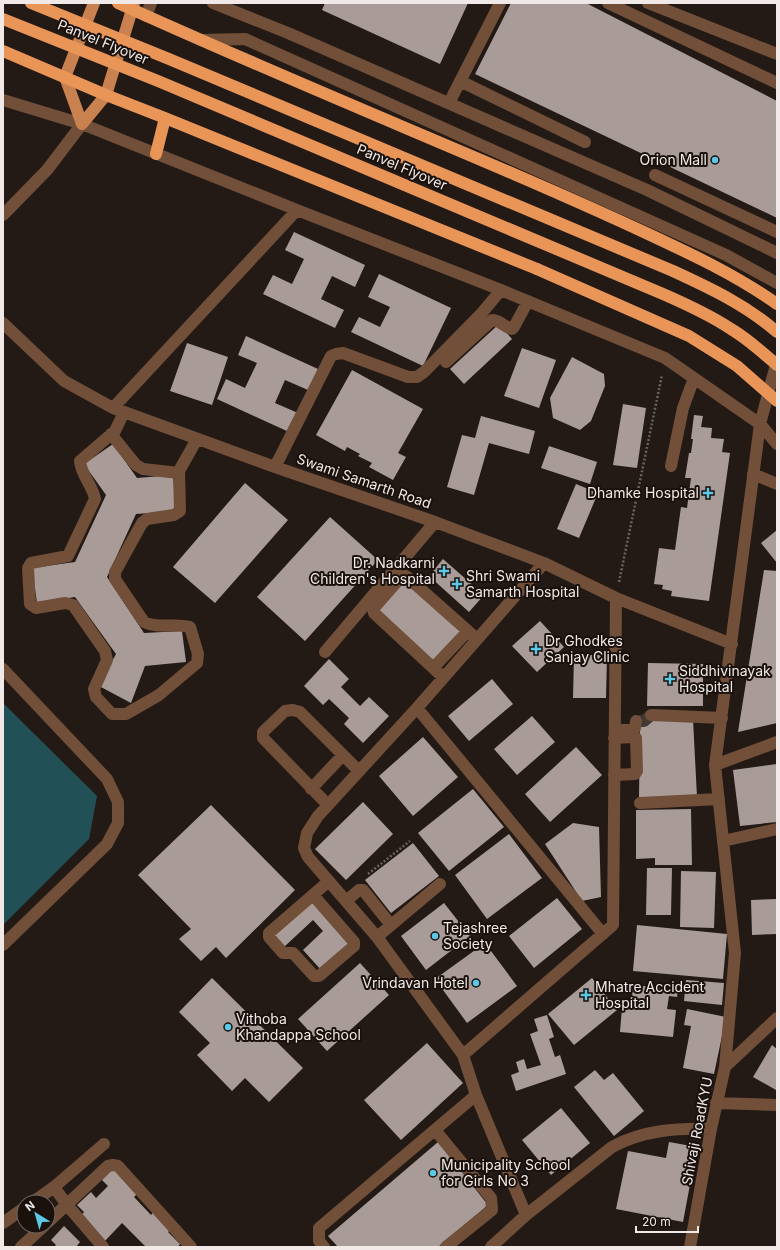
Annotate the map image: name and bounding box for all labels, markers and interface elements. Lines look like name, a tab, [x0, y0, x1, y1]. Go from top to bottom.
street label: Panvel Flyover	[55, 16, 151, 67]
street label: Panvel Flyover	[354, 140, 450, 193]
place label: Orion Mall	[640, 151, 707, 168]
marker: Orion Mall	[710, 155, 720, 165]
street label: Swami Samarth Road	[295, 450, 434, 512]
place label: Dhamke Hospital	[587, 484, 699, 501]
marker: Dhamke Hospital	[702, 487, 714, 499]
place label: Dr. Nadkarni Children's Hospital	[310, 554, 435, 587]
marker: Dr. Nadkarni Children's Hospital	[438, 565, 450, 577]
place label: Shri Swami Samarth Hospital	[466, 567, 579, 600]
marker: Shri Swami Samarth Hospital	[451, 578, 463, 590]
place label: Dr Ghodkes Sanjay Clinic	[545, 632, 630, 665]
marker: Dr Ghodkes Sanjay Clinic	[530, 643, 542, 655]
place label: Siddhivinayak Hospital	[679, 662, 771, 695]
marker: Siddhivinayak Hospital	[664, 673, 676, 685]
place label: Tejashree Society	[443, 919, 507, 952]
marker: Tejashree Society	[430, 931, 440, 941]
place label: Vrindavan Hotel	[362, 974, 468, 991]
marker: Vrindavan Hotel	[471, 978, 481, 988]
place label: Mhatre Accident Hospital	[595, 978, 705, 1011]
marker: Mhatre Accident Hospital	[580, 989, 592, 1001]
place label: Vithoba Khandappa School	[236, 1010, 361, 1043]
marker: Vithoba Khandappa School	[223, 1022, 233, 1032]
street label: Shivaji RoadKYU	[678, 1075, 715, 1187]
place label: Municipality School for Girls No 3	[441, 1156, 570, 1189]
marker: Municipality School for Girls No 3	[428, 1168, 438, 1178]
north arrow	[16, 1194, 56, 1234]
text: N	[22, 1198, 38, 1214]
scale bar	[636, 1208, 698, 1234]
text: 20 m	[642, 1214, 671, 1229]

